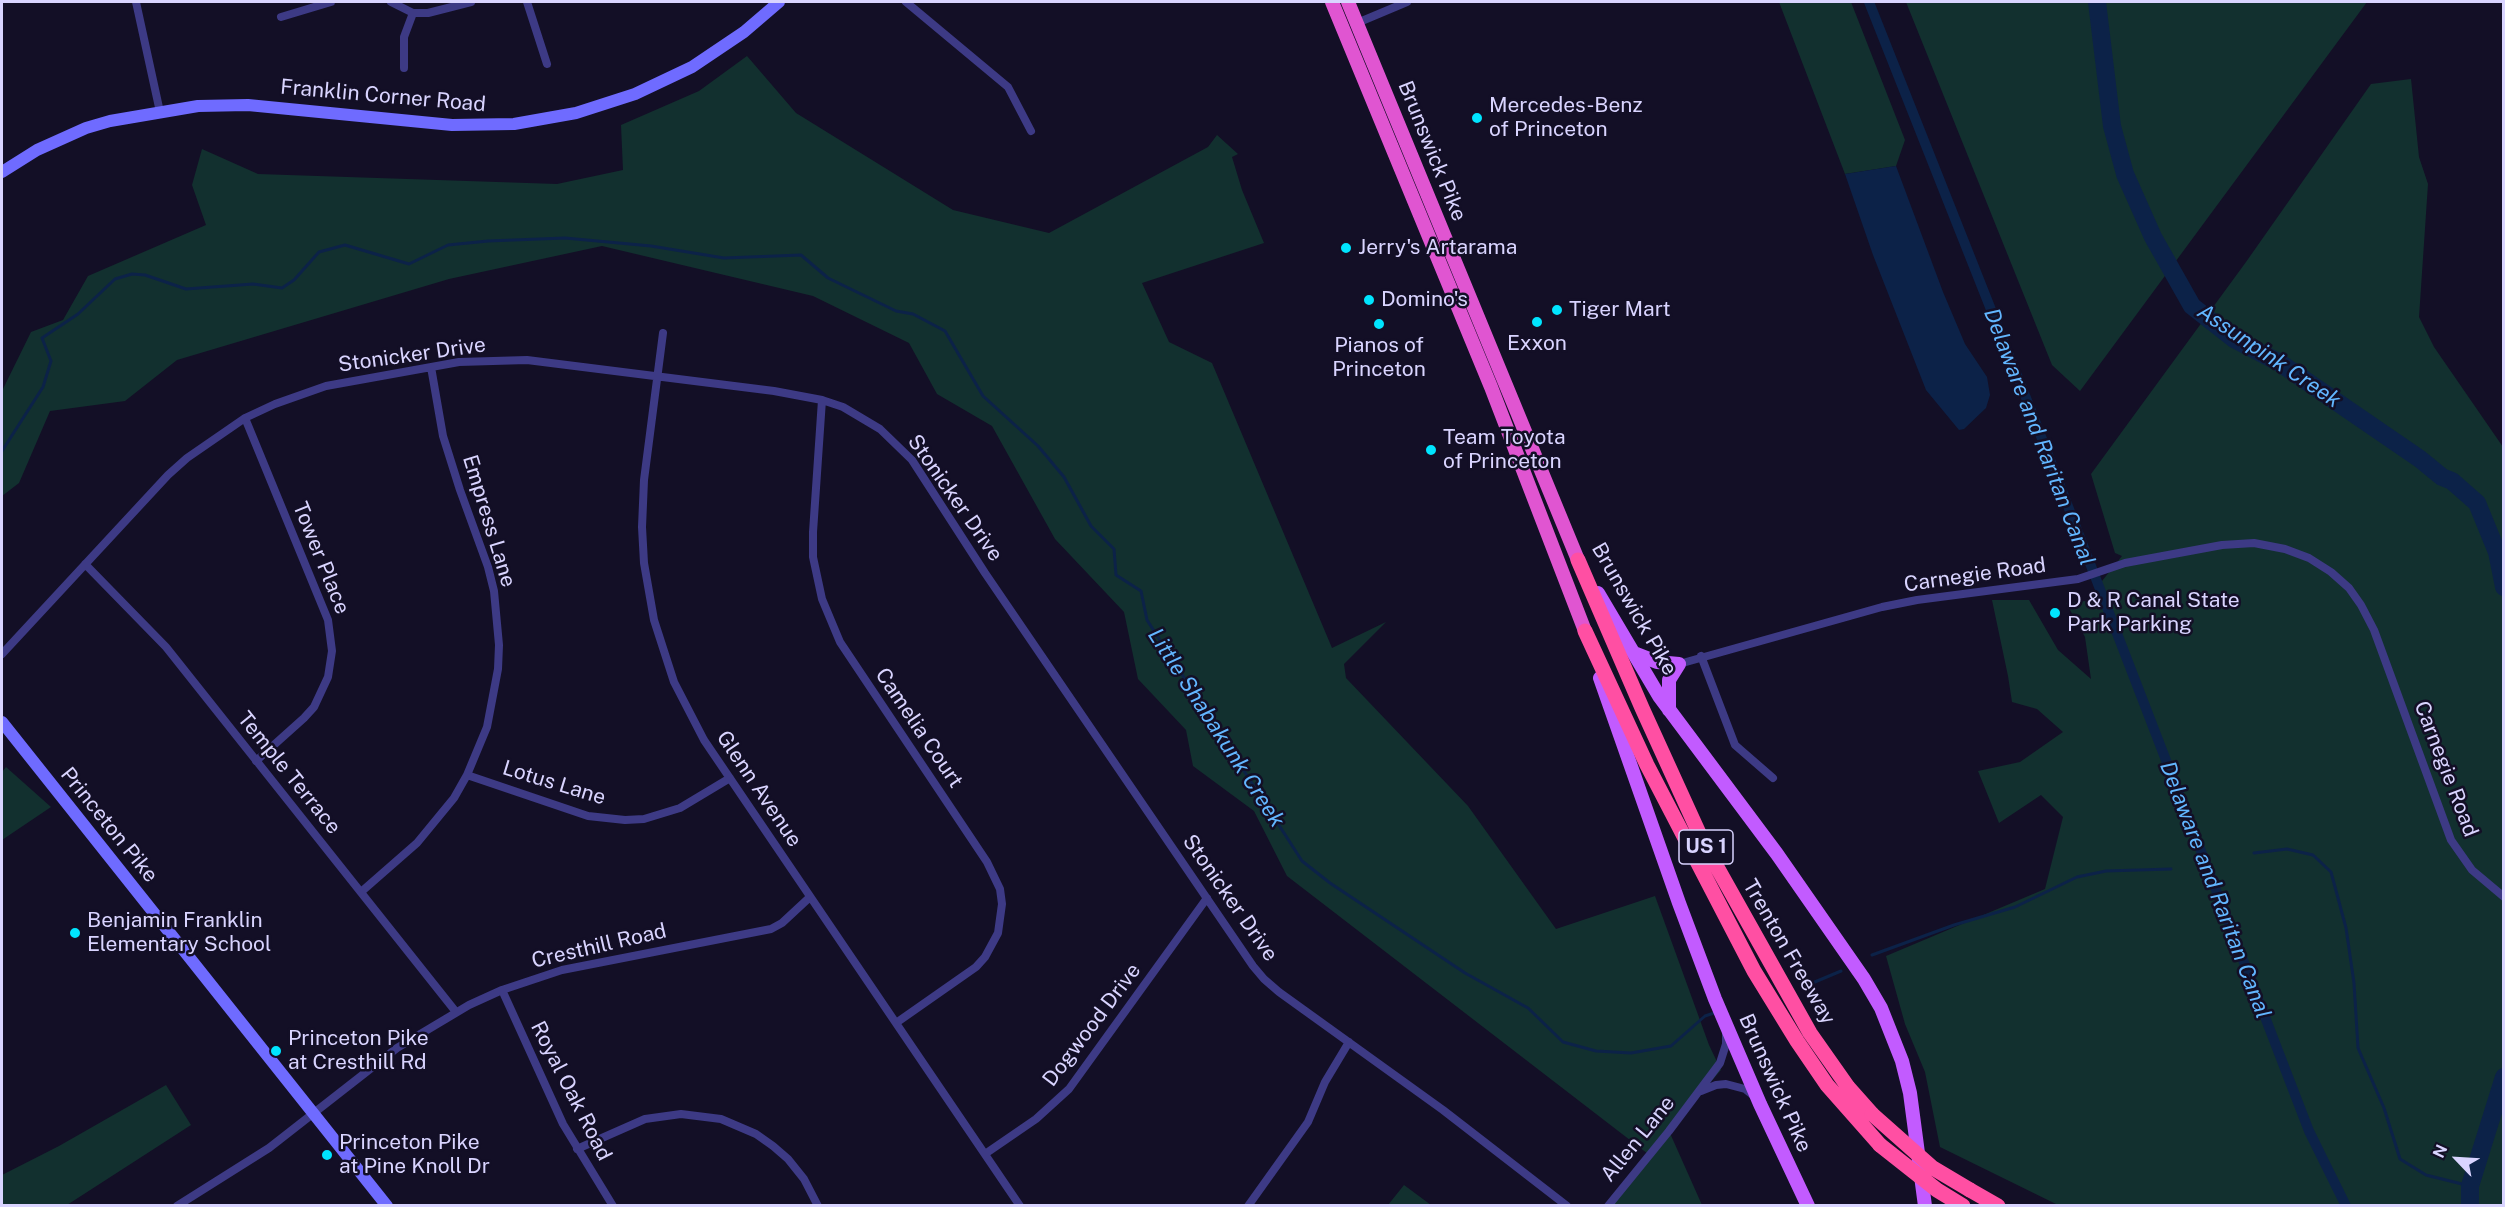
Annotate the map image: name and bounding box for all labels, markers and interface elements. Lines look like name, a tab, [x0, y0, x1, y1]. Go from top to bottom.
street label: Franklin Corner Road	[279, 74, 487, 118]
street label: Brunswick Pike	[1392, 77, 1472, 225]
place label: Mercedes-Benz of Princeton	[1489, 93, 1643, 143]
marker: Mercedes-Benz of Princeton	[1470, 111, 1484, 125]
place label: Jerry's Artarama	[1358, 235, 1517, 261]
marker: Jerry's Artarama	[1339, 241, 1353, 255]
place label: Domino's	[1381, 287, 1468, 313]
marker: Domino's	[1362, 293, 1376, 307]
place label: Tiger Mart	[1569, 297, 1671, 323]
water label: Assunpink Creek	[2192, 298, 2346, 414]
marker: Tiger Mart	[1550, 303, 1564, 317]
water label: Delaware and Raritan Canal	[1978, 305, 2100, 569]
marker: Exxon	[1530, 315, 1544, 329]
marker: Pianos of Princeton	[1372, 317, 1386, 331]
place label: Exxon	[1507, 331, 1567, 357]
street label: Stonicker Drive	[337, 332, 487, 378]
place label: Pianos of Princeton	[1332, 333, 1426, 383]
place label: Team Toyota of Princeton	[1443, 425, 1566, 475]
street label: Stonicker Drive	[902, 430, 1008, 566]
marker: Team Toyota of Princeton	[1424, 443, 1438, 457]
street label: Empress Lane	[457, 452, 521, 590]
street label: Tower Place	[287, 498, 355, 618]
street label: Brunswick Pike	[1586, 538, 1682, 680]
street label: Carnegie Road	[1902, 553, 2048, 597]
place label: D & R Canal State Park Parking	[2067, 588, 2240, 638]
marker: D & R Canal State Park Parking	[2048, 606, 2062, 620]
water label: Little Shabakunk Creek	[1142, 624, 1290, 832]
street label: Camelia Court	[870, 663, 968, 793]
street label: Carnegie Road	[2409, 698, 2483, 840]
street label: Temple Terrace	[232, 707, 346, 839]
street label: Glenn Avenue	[711, 726, 807, 852]
street label: Lotus Lane	[499, 755, 609, 811]
water label: Delaware and Raritan Canal	[2154, 758, 2276, 1022]
street label: Princeton Pike	[55, 762, 163, 888]
street label: Stonicker Drive	[1177, 830, 1283, 966]
road number: US 1	[1679, 830, 1733, 864]
street label: Trenton Freeway	[1737, 875, 1841, 1029]
place label: Benjamin Franklin Elementary School	[87, 908, 271, 958]
street label: Cresthill Road	[529, 918, 669, 974]
marker: Benjamin Franklin Elementary School	[68, 926, 82, 940]
street label: Dogwood Drive	[1038, 959, 1146, 1091]
street label: Brunswick Pike	[1733, 1010, 1817, 1156]
street label: Royal Oak Road	[525, 1017, 617, 1165]
place label: Princeton Pike at Cresthill Rd	[288, 1026, 429, 1076]
marker: Princeton Pike at Cresthill Rd	[269, 1044, 283, 1058]
street label: Allen Lane	[1596, 1091, 1680, 1187]
north arrow	[2427, 1129, 2487, 1189]
place label: Princeton Pike at Pine Knoll Dr	[339, 1130, 490, 1180]
text: N	[2429, 1142, 2451, 1161]
marker: Princeton Pike at Pine Knoll Dr	[320, 1148, 334, 1162]

